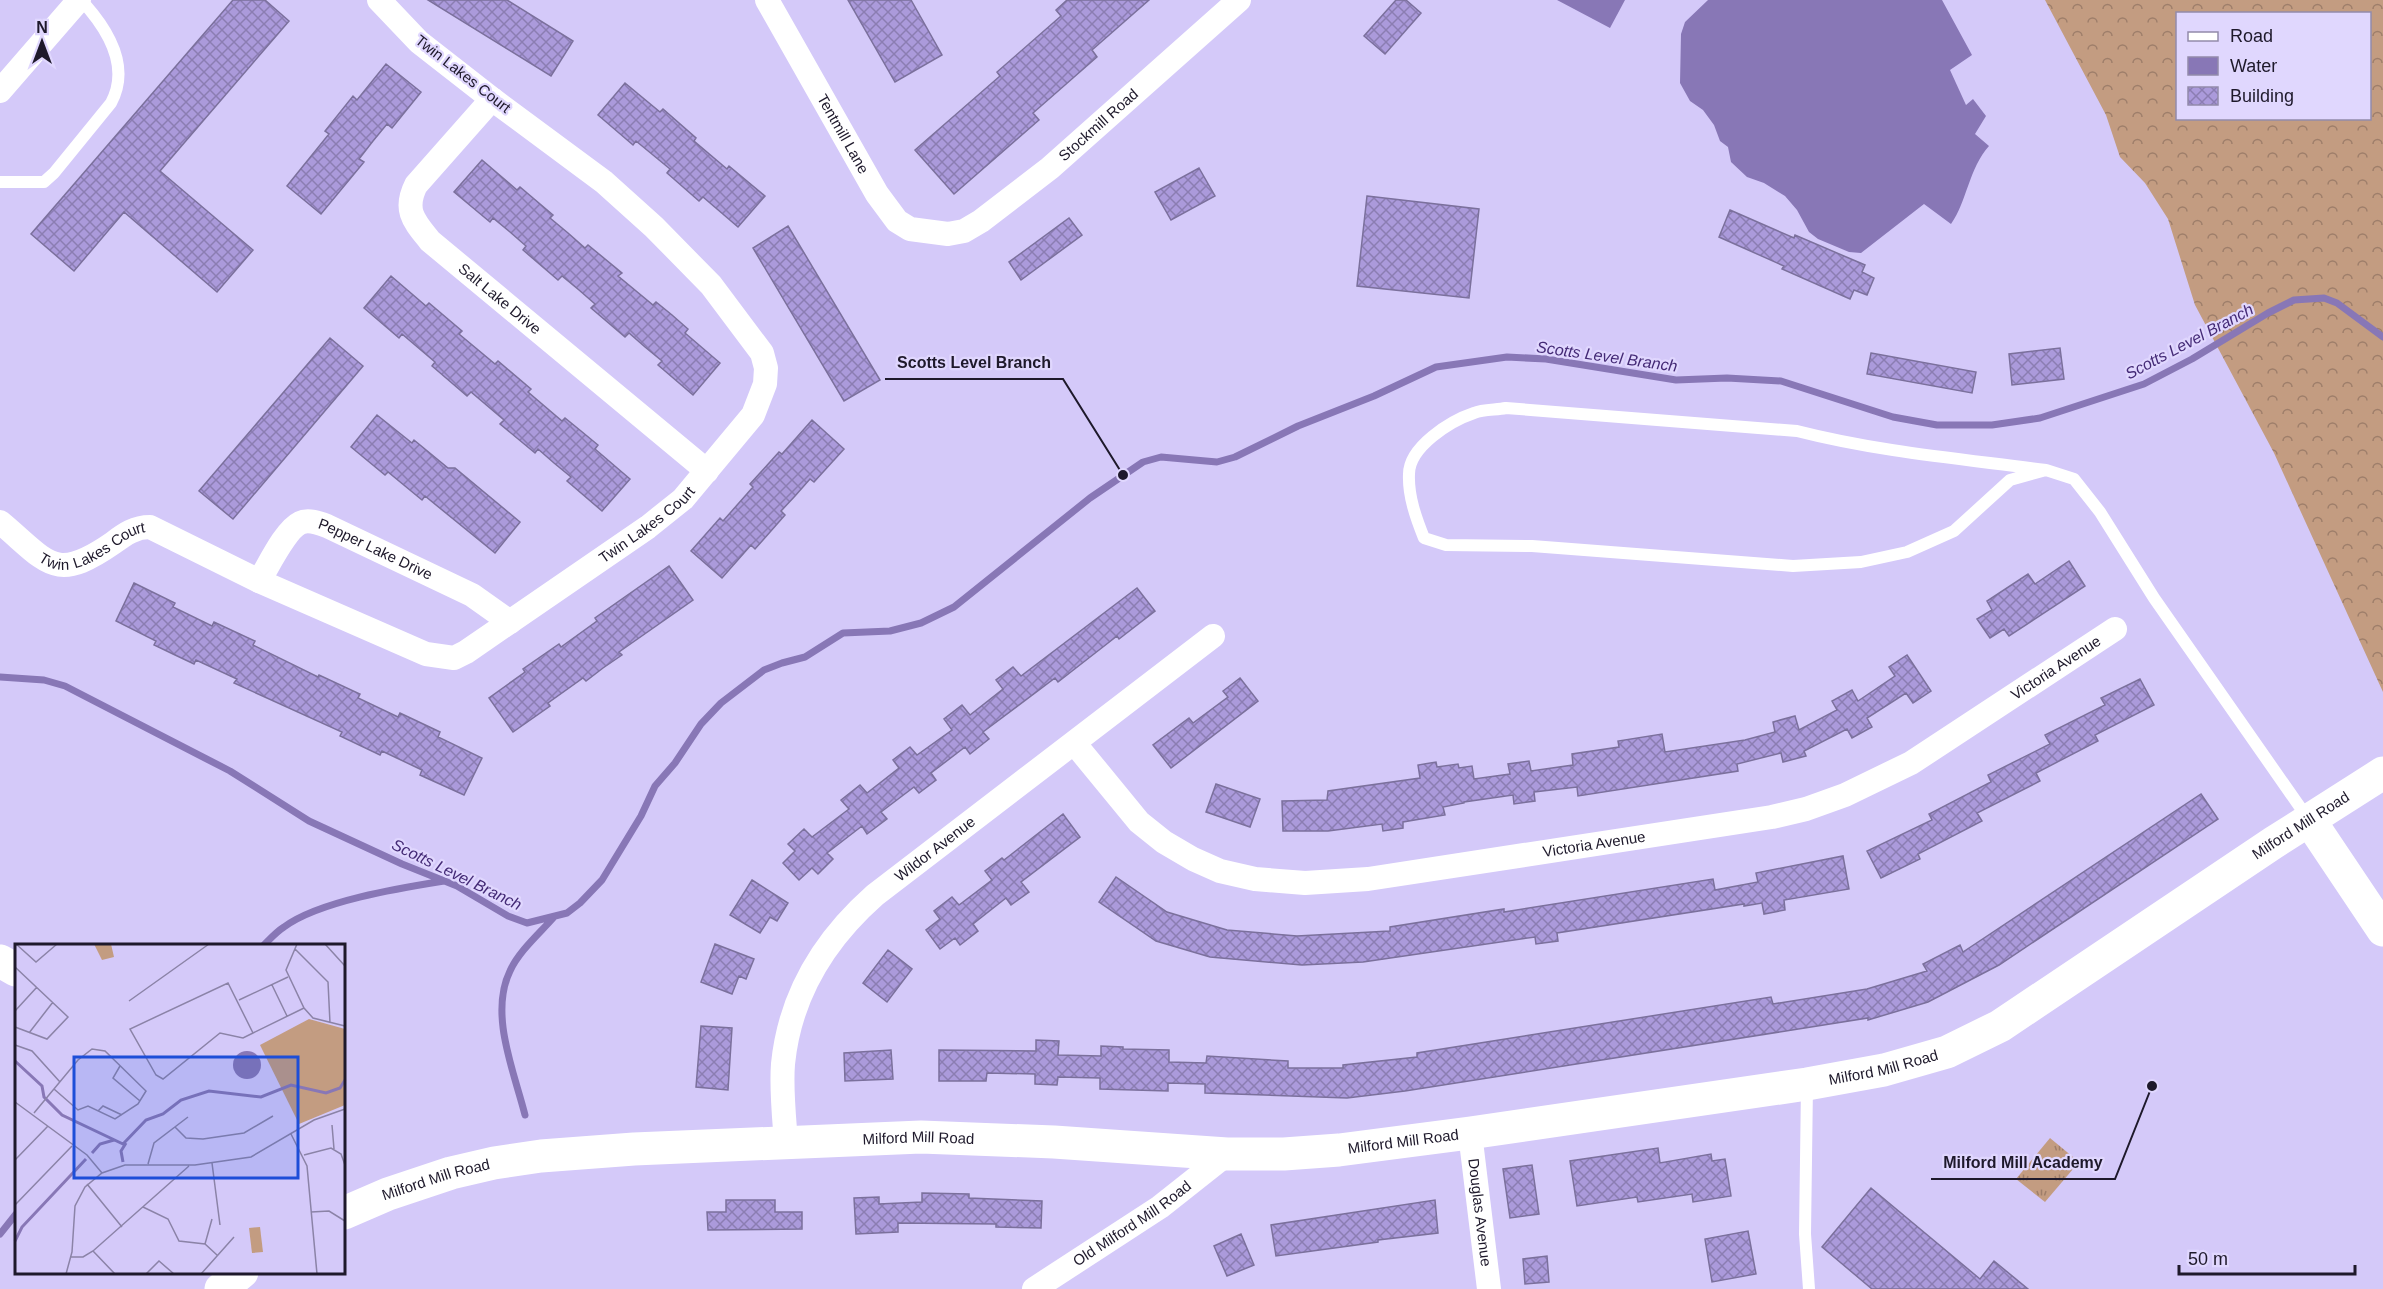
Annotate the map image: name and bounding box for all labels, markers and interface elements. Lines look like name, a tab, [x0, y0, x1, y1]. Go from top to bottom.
north arrow	[12, 12, 72, 72]
legend	[2176, 12, 2371, 120]
text: N	[36, 19, 48, 36]
text: Road	[2230, 26, 2273, 46]
street label: Twin Lakes Court	[412, 31, 515, 116]
text: Water	[2230, 56, 2277, 76]
street label: Stockmill Road	[1055, 85, 1141, 164]
text: Building	[2230, 86, 2294, 106]
street label: Tentmill Lane	[814, 91, 873, 176]
street label: Salt Lake Drive	[455, 259, 545, 337]
water label: Scotts Level Branch	[2122, 300, 2256, 382]
water label: Scotts Level Branch	[1535, 338, 1679, 375]
callout: Scotts Level Branch	[885, 345, 1063, 379]
text: Scotts Level Branch	[897, 354, 1051, 371]
street label: Twin Lakes Court	[596, 482, 698, 566]
street label: Pepper Lake Drive	[316, 515, 435, 583]
street label: Twin Lakes Court	[36, 518, 147, 573]
street label: Victoria Avenue	[2008, 632, 2104, 703]
street label: Milford Mill Road	[2249, 788, 2352, 863]
street label: Wildor Avenue	[891, 813, 978, 885]
street label: Victoria Avenue	[1541, 828, 1647, 860]
water label: Scotts Level Branch	[389, 836, 525, 913]
inset map	[15, 944, 345, 1274]
street label: Milford Mill Road	[1827, 1046, 1940, 1088]
street label: Milford Mill Road	[1347, 1126, 1460, 1157]
street label: Milford Mill Road	[862, 1128, 975, 1147]
callout: Milford Mill Academy	[1931, 1145, 2115, 1179]
text: Milford Mill Academy	[1943, 1154, 2103, 1171]
street label: Milford Mill Road	[380, 1155, 491, 1203]
street label: Douglas Avenue	[1465, 1157, 1495, 1267]
street label: Old Milford Mill Road	[1070, 1177, 1194, 1269]
scale bar	[2179, 1238, 2354, 1276]
text: 50 m	[2188, 1249, 2228, 1269]

